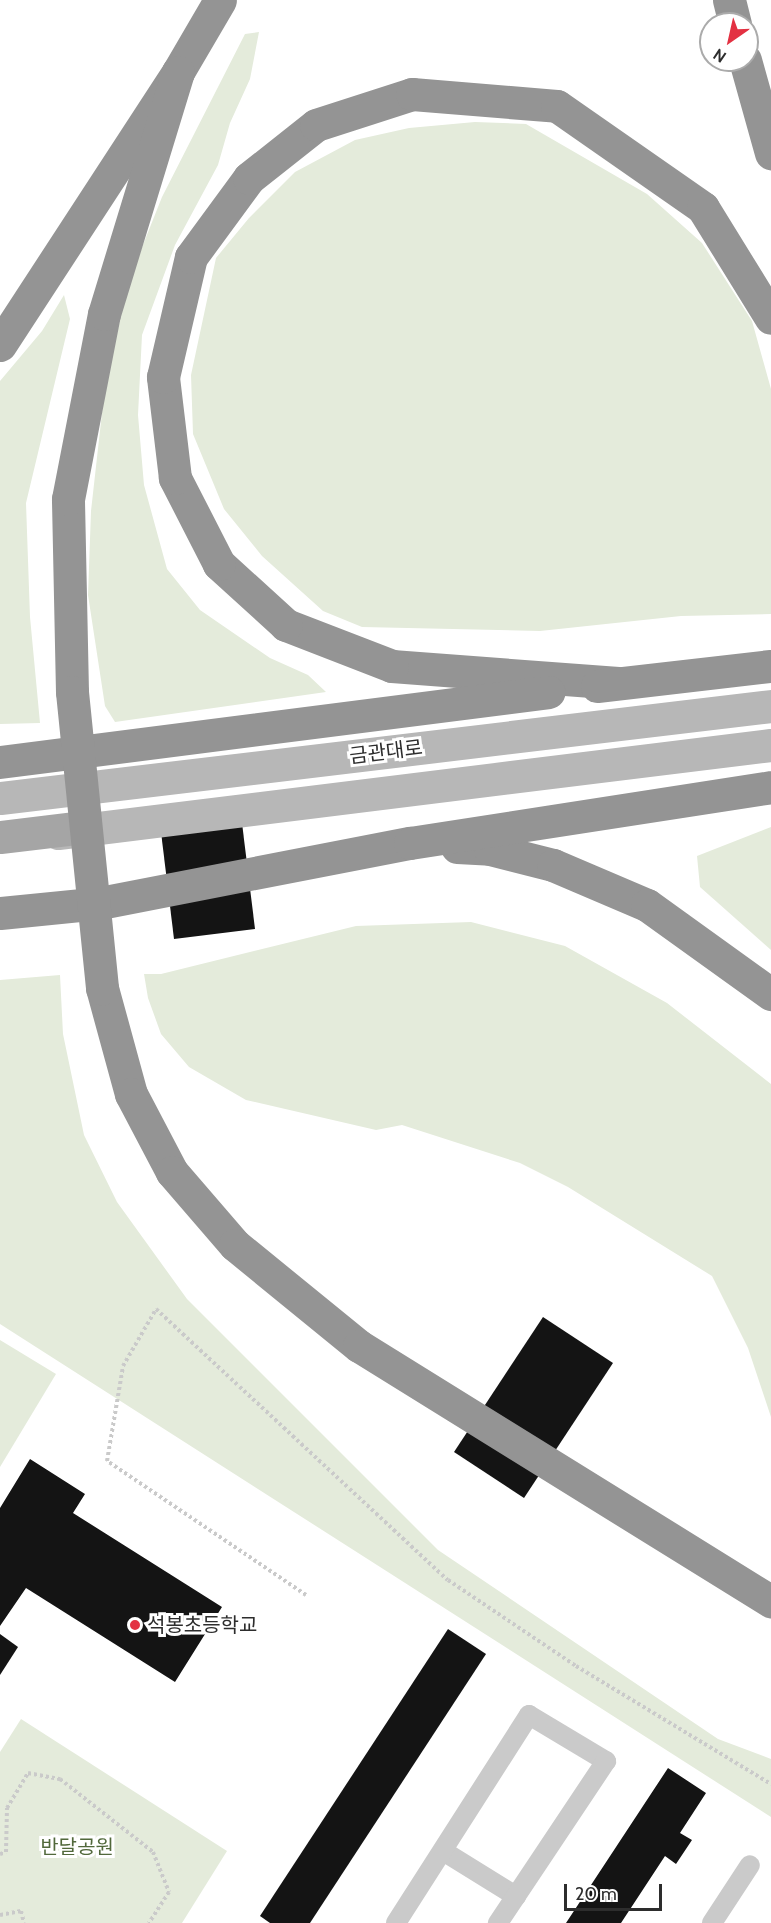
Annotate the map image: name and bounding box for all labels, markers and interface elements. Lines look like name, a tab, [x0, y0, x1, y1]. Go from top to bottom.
north arrow	[699, 12, 759, 72]
text: N	[710, 45, 730, 67]
street label: 금관대로	[348, 736, 424, 768]
place label: 석봉초등학교	[147, 1613, 257, 1637]
marker: 석봉초등학교	[128, 1618, 142, 1632]
park label: 반달공원	[40, 1835, 114, 1859]
scale bar	[567, 1872, 664, 1910]
text: 20 m	[575, 1883, 617, 1905]

